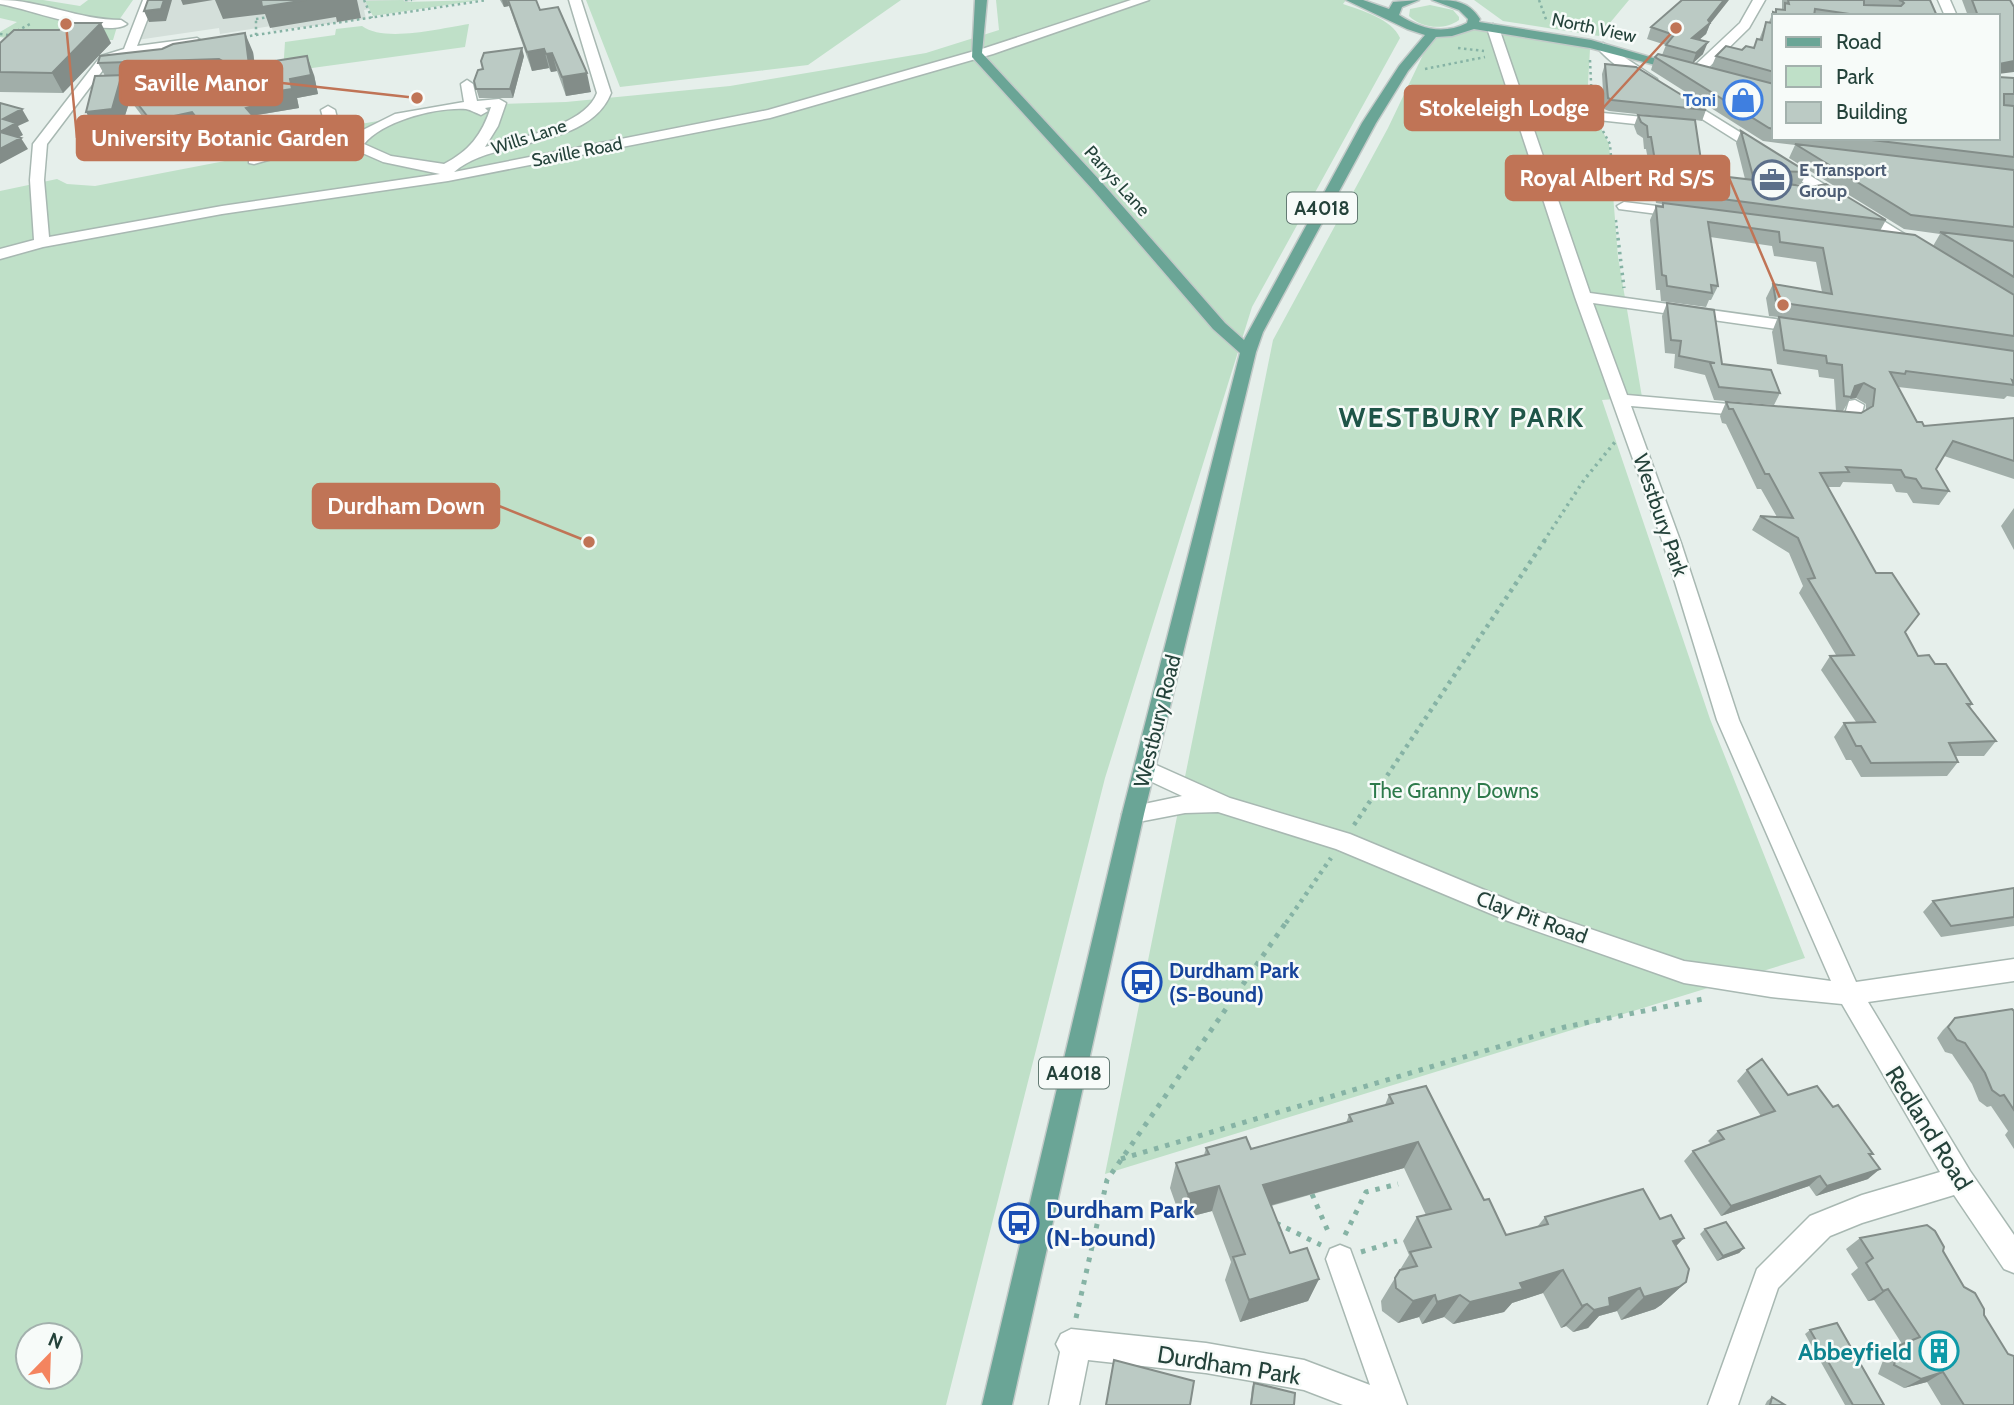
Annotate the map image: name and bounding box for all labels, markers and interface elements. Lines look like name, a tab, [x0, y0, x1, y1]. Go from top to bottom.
street label: North View	[1550, 8, 1638, 48]
legend	[1772, 14, 2000, 140]
text: Road	[1836, 29, 1882, 54]
callout: Saville Manor	[120, 61, 282, 105]
text: Park	[1836, 64, 1874, 89]
text: Saville Manor	[134, 69, 268, 97]
shop icon: Toni	[1722, 79, 1764, 121]
callout: Stokeleigh Lodge	[1405, 86, 1603, 130]
place label: Toni	[1683, 89, 1716, 111]
text: Stokeleigh Lodge	[1419, 94, 1589, 122]
text: Building	[1836, 99, 1908, 124]
street label: Wills Lane	[489, 115, 569, 159]
callout: University Botanic Garden	[77, 116, 363, 160]
text: University Botanic Garden	[91, 124, 349, 152]
street label: Saville Road	[530, 132, 624, 172]
street label: Parrys Lane	[1080, 141, 1154, 221]
callout: Royal Albert Rd S/S	[1506, 156, 1729, 200]
office icon: E Transport Group	[1751, 159, 1793, 201]
place label: E Transport Group	[1799, 159, 1887, 202]
text: Royal Albert Rd S/S	[1520, 164, 1714, 192]
road number: A4018	[1287, 192, 1357, 224]
district label: WESTBURY PARK	[1339, 400, 1585, 434]
street label: Westbury Park	[1628, 450, 1694, 580]
callout: Durdham Down	[313, 484, 499, 528]
text: Durdham Down	[327, 492, 485, 520]
street label: Westbury Road	[1128, 652, 1186, 790]
park label: The Granny Downs	[1369, 778, 1539, 803]
street label: Clay Pit Road	[1473, 885, 1591, 949]
place label: Durdham Park (S-Bound)	[1169, 958, 1300, 1007]
bus stop icon: Durdham Park (S-Bound)	[1121, 961, 1163, 1003]
road number: A4018	[1039, 1058, 1109, 1088]
street label: Redland Road	[1879, 1061, 1979, 1195]
place label: Durdham Park (N-bound)	[1046, 1195, 1195, 1252]
bus stop icon: Durdham Park (N-bound)	[998, 1202, 1040, 1244]
north arrow	[14, 1321, 84, 1391]
text: N	[45, 1328, 66, 1354]
building icon: Abbeyfield	[1918, 1330, 1960, 1372]
place label: Abbeyfield	[1798, 1337, 1912, 1366]
street label: Durdham Park	[1155, 1339, 1303, 1391]

